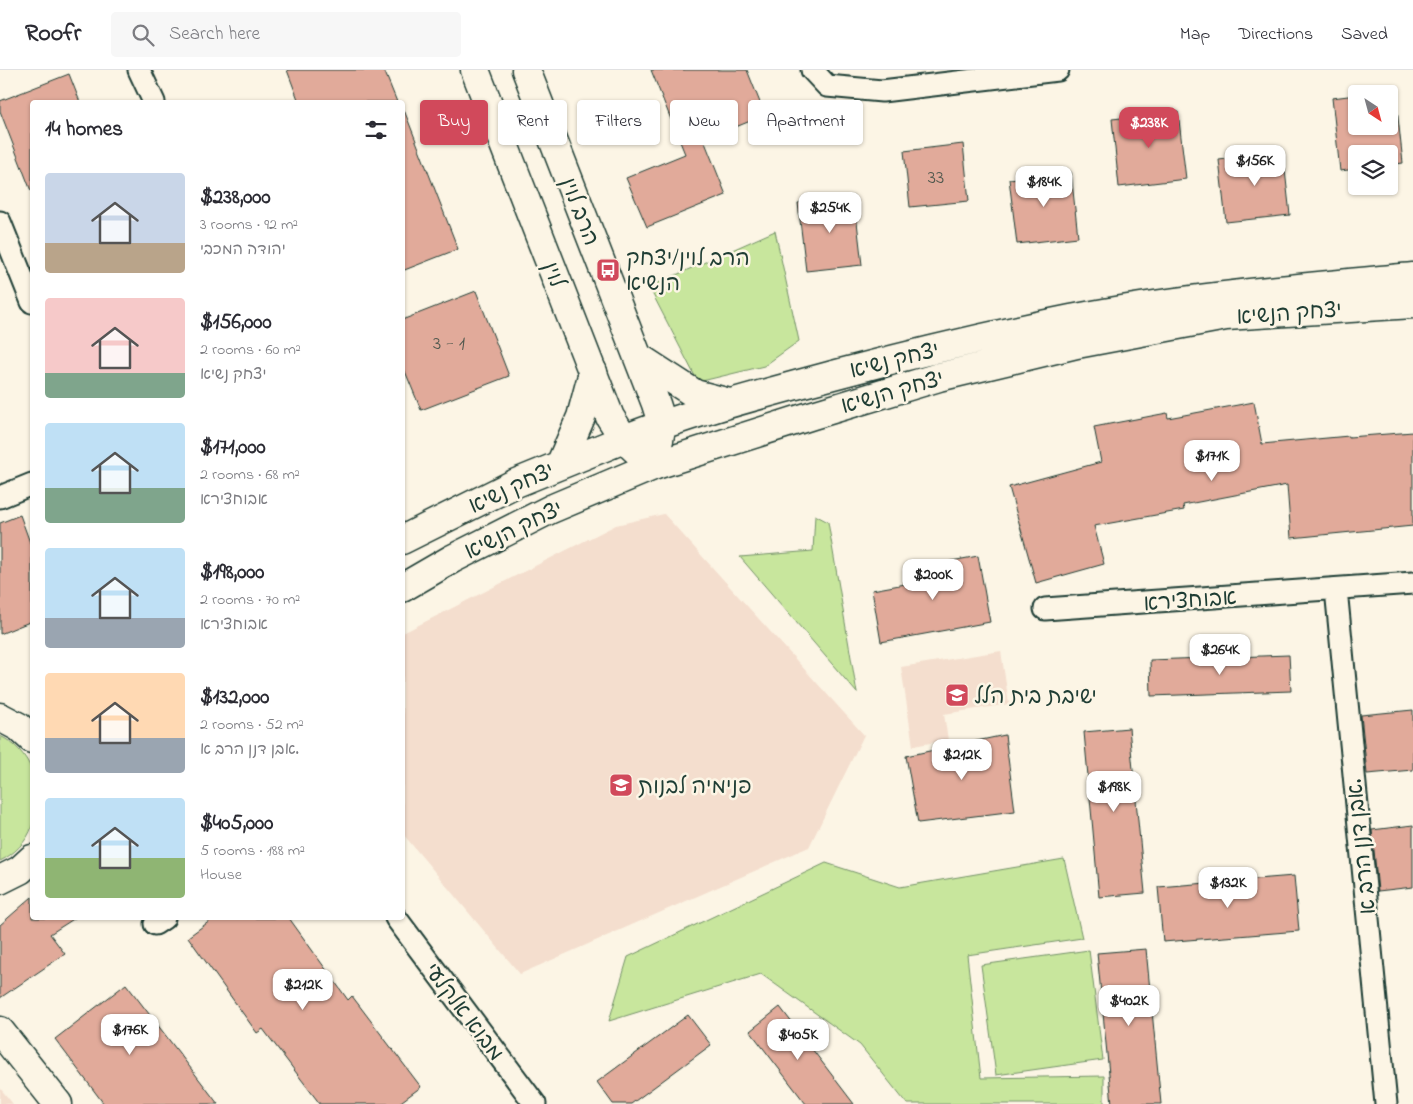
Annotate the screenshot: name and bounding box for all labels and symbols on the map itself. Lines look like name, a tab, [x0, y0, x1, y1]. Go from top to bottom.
north arrow	[1348, 85, 1398, 135]
pin: $238K	[1114, 106, 1184, 149]
pin: $156K	[1220, 144, 1290, 187]
house number: 33	[928, 164, 944, 193]
pin: $184K	[1009, 166, 1079, 208]
street label: הרב לוין	[551, 173, 606, 251]
pin: $254K	[795, 191, 865, 234]
place label: הרב לוין/יצחק הנשיא	[626, 244, 750, 301]
bus stop icon: הרב לוין/יצחק הנשיא	[595, 257, 621, 283]
street label: לוין	[533, 258, 572, 294]
street label: יצחק הנשיא	[1235, 295, 1343, 335]
house number: 3 - 1	[433, 330, 465, 359]
street label: יצחק נשיא	[847, 335, 943, 388]
street label: יצחק הנשיא	[838, 364, 948, 424]
pin: $171K	[1177, 440, 1247, 482]
street label: יצחק נשיא	[464, 456, 560, 523]
street label: יצחק הנשיא	[460, 494, 569, 569]
pin: $200K	[898, 558, 968, 601]
street label: אבוחצירא	[1143, 583, 1238, 621]
pin: $264K	[1185, 634, 1255, 676]
school or university icon: ישיבת בית הלל	[944, 682, 970, 708]
place label: ישיבת בית הלל	[974, 682, 1097, 714]
pin: $212K	[927, 738, 997, 781]
pin: $198K	[1079, 770, 1149, 813]
school or university icon: פנימיה לבנות	[608, 772, 634, 798]
place label: פנימיה לבנות	[638, 772, 752, 804]
street label: אבן דנן הרב א.	[1340, 777, 1386, 916]
pin: $132K	[1193, 866, 1263, 909]
street label: מבוא אלקלעי	[415, 957, 510, 1069]
pin: $212K	[268, 968, 338, 1011]
pin: $402K	[1094, 984, 1164, 1027]
pin: $176K	[95, 1014, 165, 1056]
pin: $405K	[763, 1018, 833, 1061]

